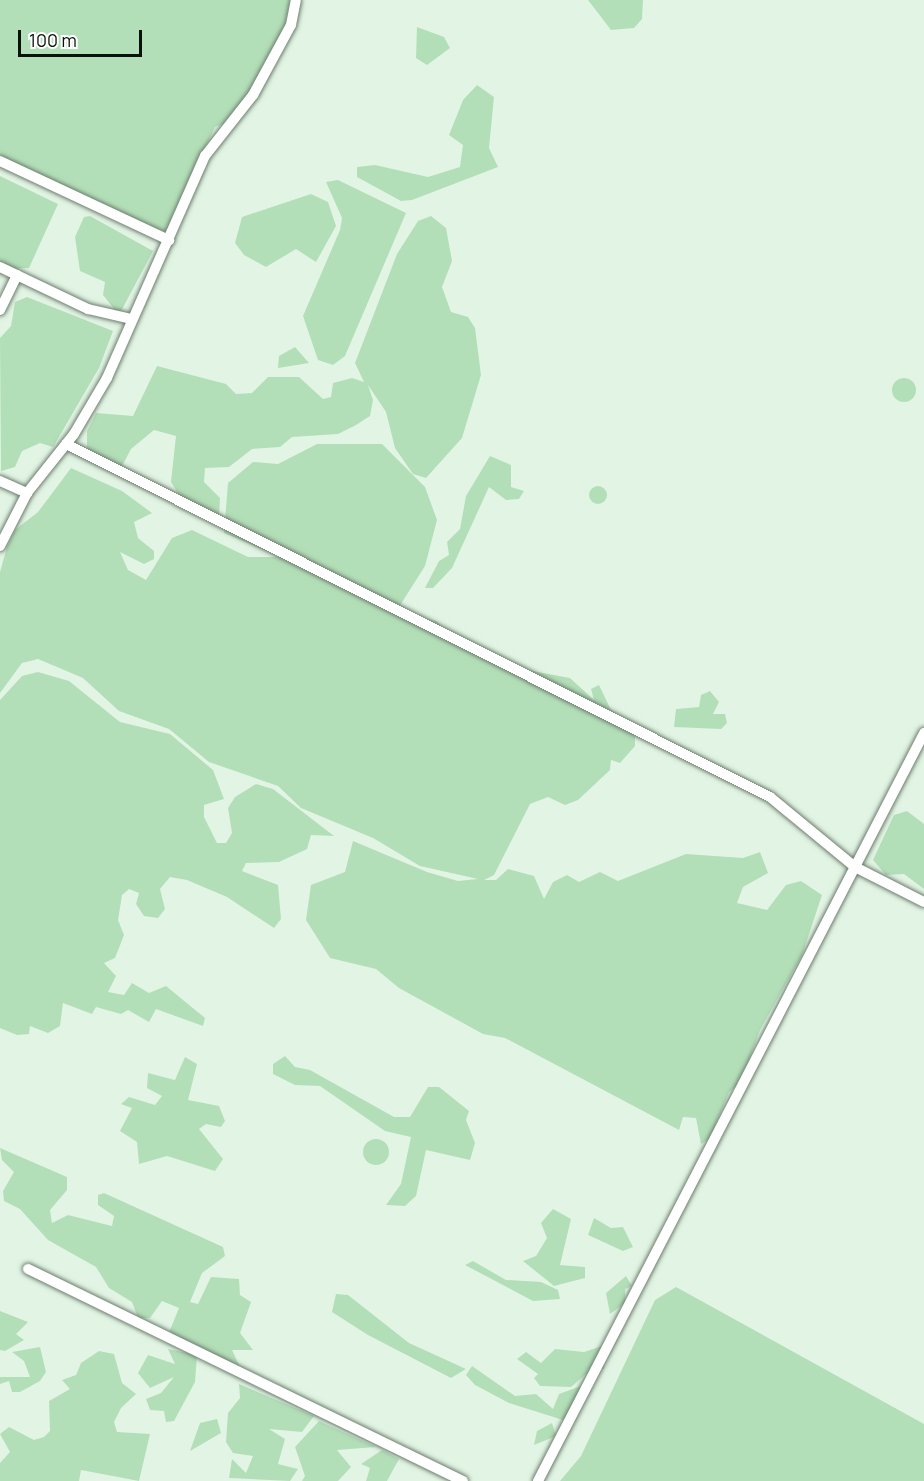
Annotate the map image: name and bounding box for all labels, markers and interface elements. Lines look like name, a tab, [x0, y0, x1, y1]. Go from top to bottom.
scale bar	[21, 18, 146, 56]
text: 100 m	[29, 28, 77, 52]

